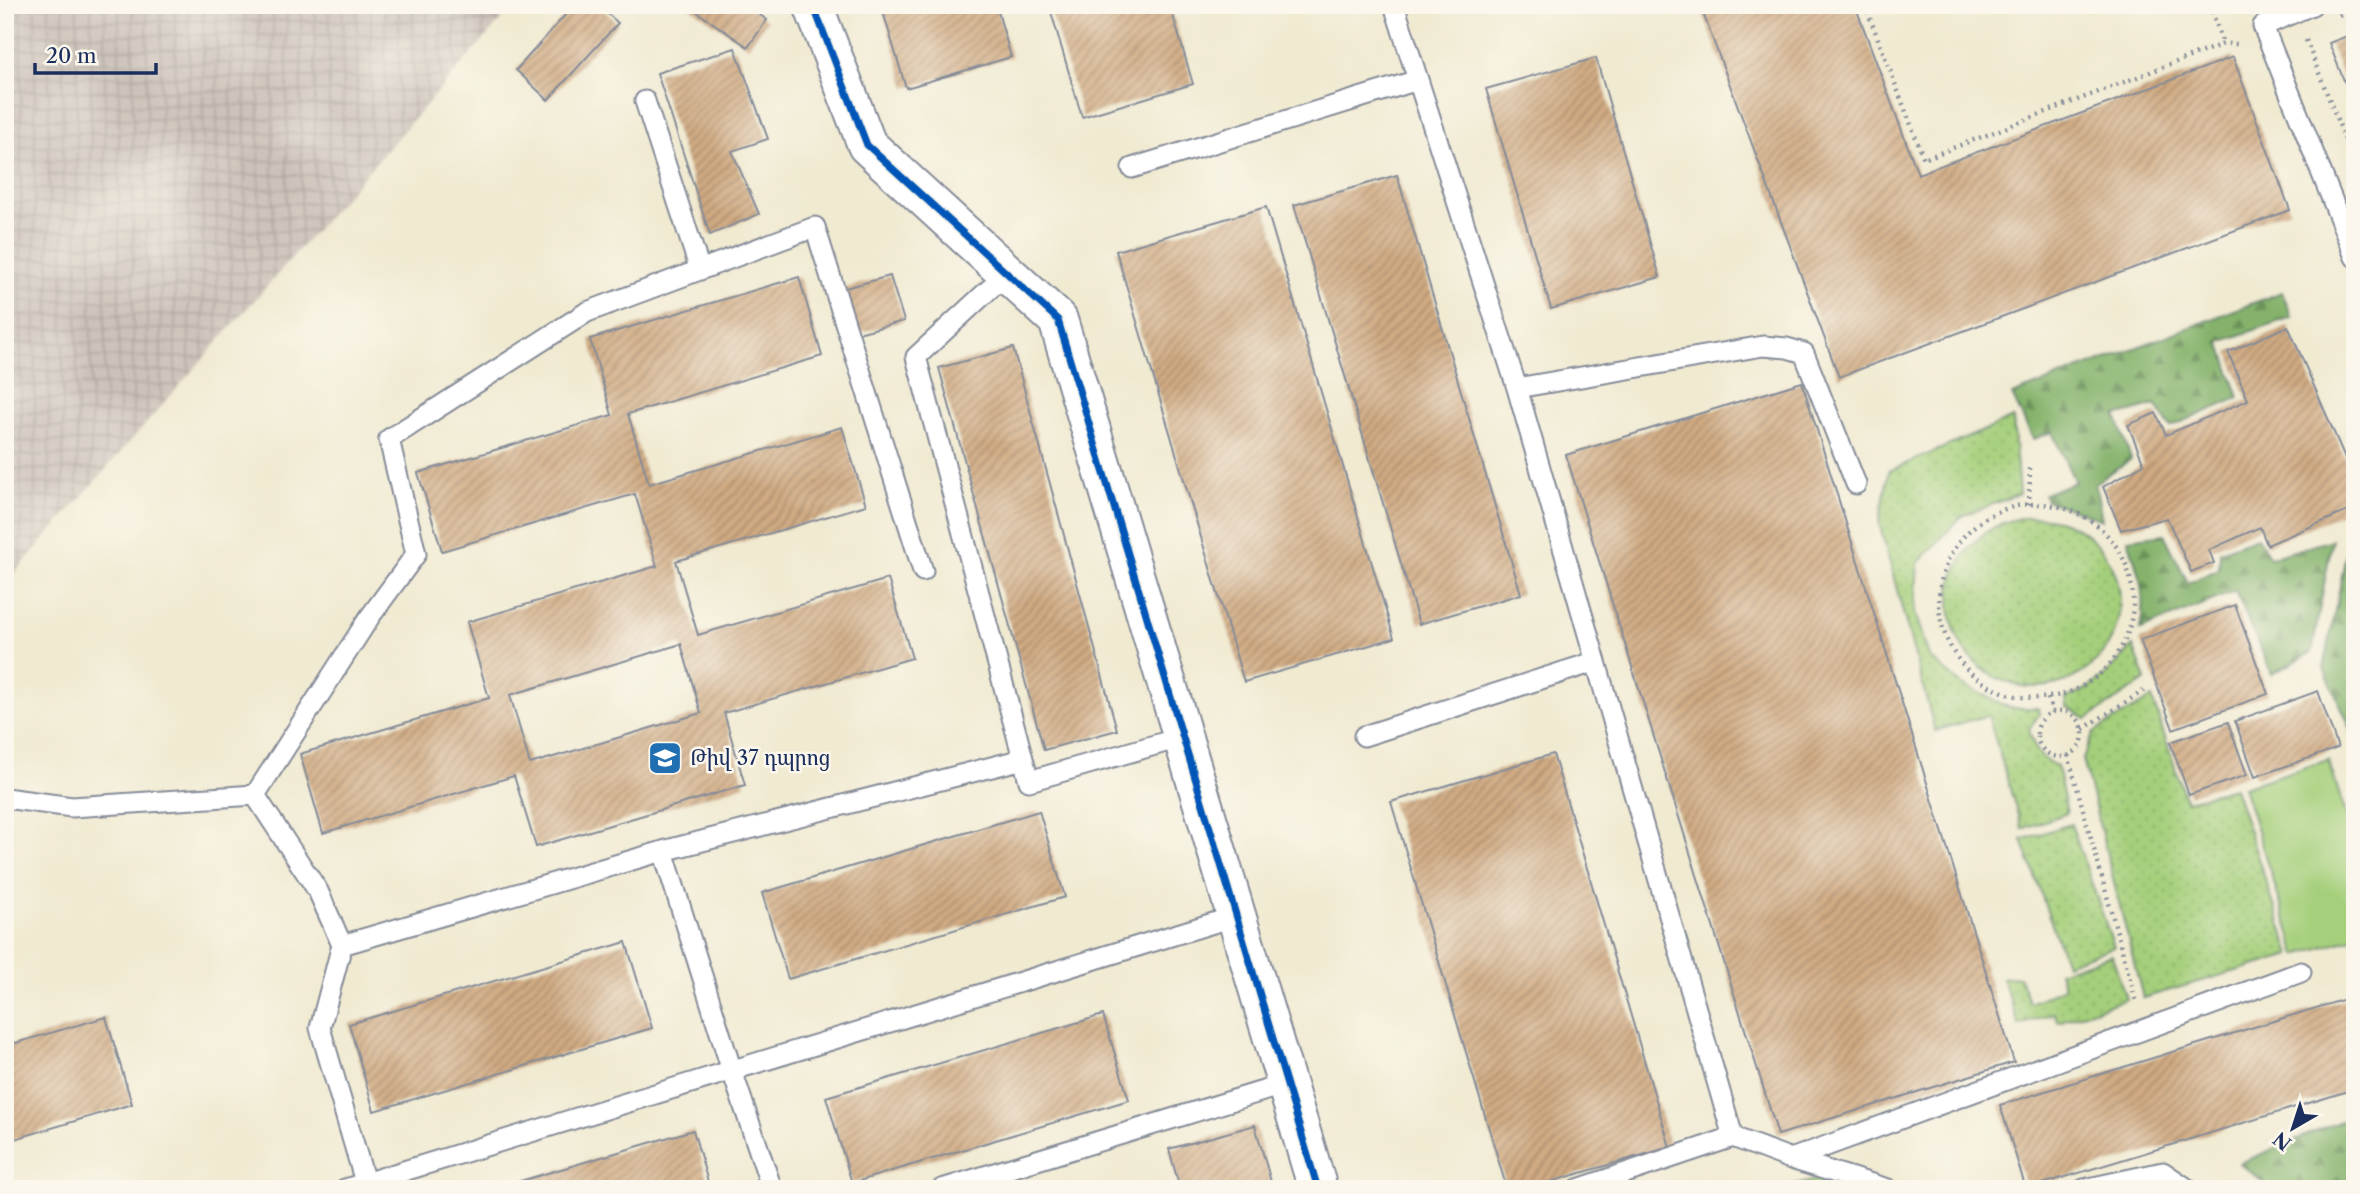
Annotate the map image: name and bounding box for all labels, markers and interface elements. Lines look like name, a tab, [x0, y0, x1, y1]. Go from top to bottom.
scale bar	[35, 32, 156, 76]
text: 20 m	[46, 43, 97, 68]
school or university icon: Թիվ 37 դպրոց	[646, 739, 684, 777]
place label: Թիվ 37 դպրոց	[690, 745, 830, 771]
north arrow	[2258, 1092, 2328, 1162]
text: N	[2269, 1127, 2296, 1155]

